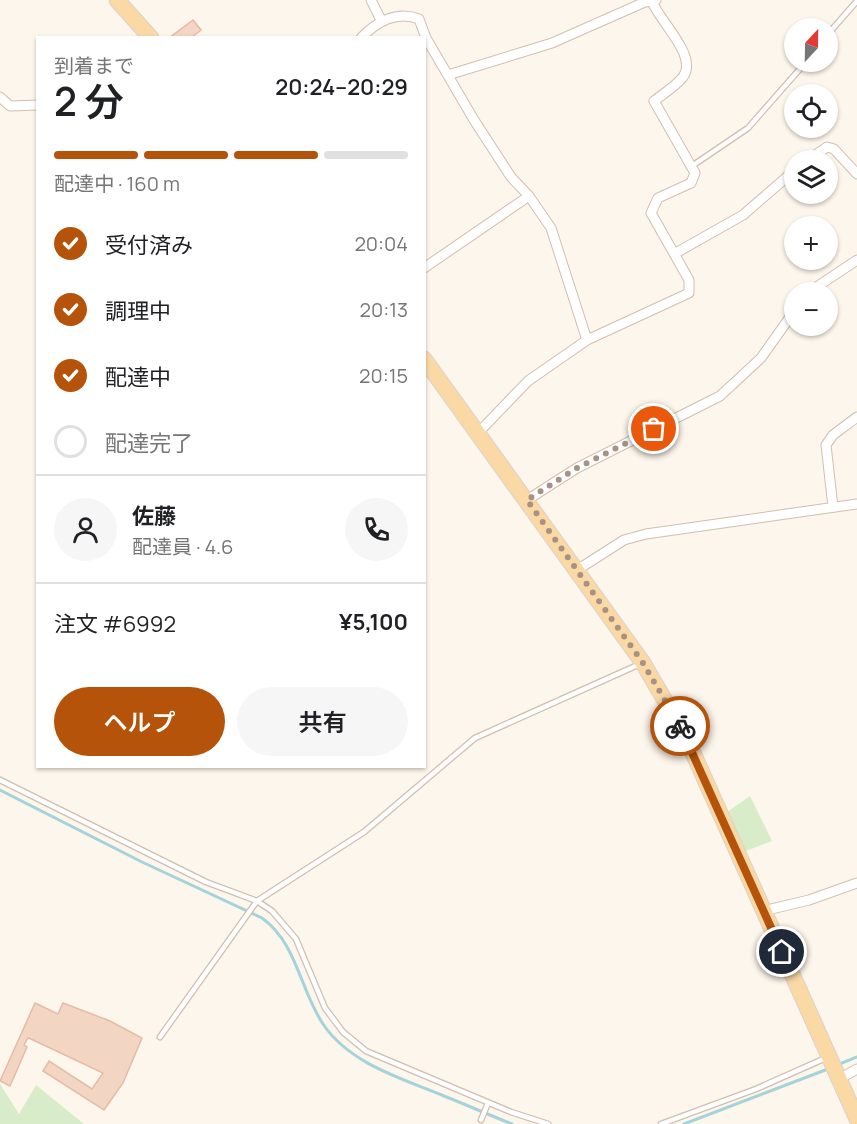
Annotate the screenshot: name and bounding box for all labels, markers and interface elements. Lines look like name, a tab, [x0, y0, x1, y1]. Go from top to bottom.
north arrow	[784, 18, 838, 72]
map controls	[784, 18, 838, 336]
text: 到着まで	[54, 52, 134, 79]
text: 20:24–20:29	[275, 72, 408, 102]
text: 2 分	[54, 74, 124, 128]
button: locate	[784, 84, 838, 138]
button: layers	[784, 150, 838, 204]
text: 配達中 · 160 m	[54, 170, 180, 197]
button: +	[784, 216, 838, 270]
icon: check	[54, 227, 87, 260]
text: 受付済み	[105, 230, 193, 260]
text: 20:04	[354, 230, 408, 257]
button: −	[784, 282, 838, 336]
icon: check	[54, 293, 87, 326]
text: 調理中	[105, 296, 171, 326]
text: 20:13	[360, 296, 408, 323]
icon: check	[54, 359, 87, 392]
text: 配達中	[105, 362, 171, 392]
text: 20:15	[359, 362, 408, 389]
pin	[628, 403, 679, 454]
icon: bag	[637, 412, 670, 445]
text: 配達完了	[105, 428, 193, 458]
button: person	[54, 498, 117, 561]
button: phone	[345, 498, 408, 561]
text: 佐藤	[132, 501, 176, 531]
text: 配達員 · 4.6	[132, 533, 233, 560]
text: ¥5,100	[339, 607, 408, 637]
text: 注文 #6992	[54, 609, 176, 639]
button: ヘルプ	[54, 687, 225, 756]
button: 共有	[237, 687, 408, 756]
courier	[650, 696, 710, 756]
icon: bike	[664, 710, 697, 743]
pin	[756, 926, 807, 977]
icon: home	[765, 935, 798, 968]

